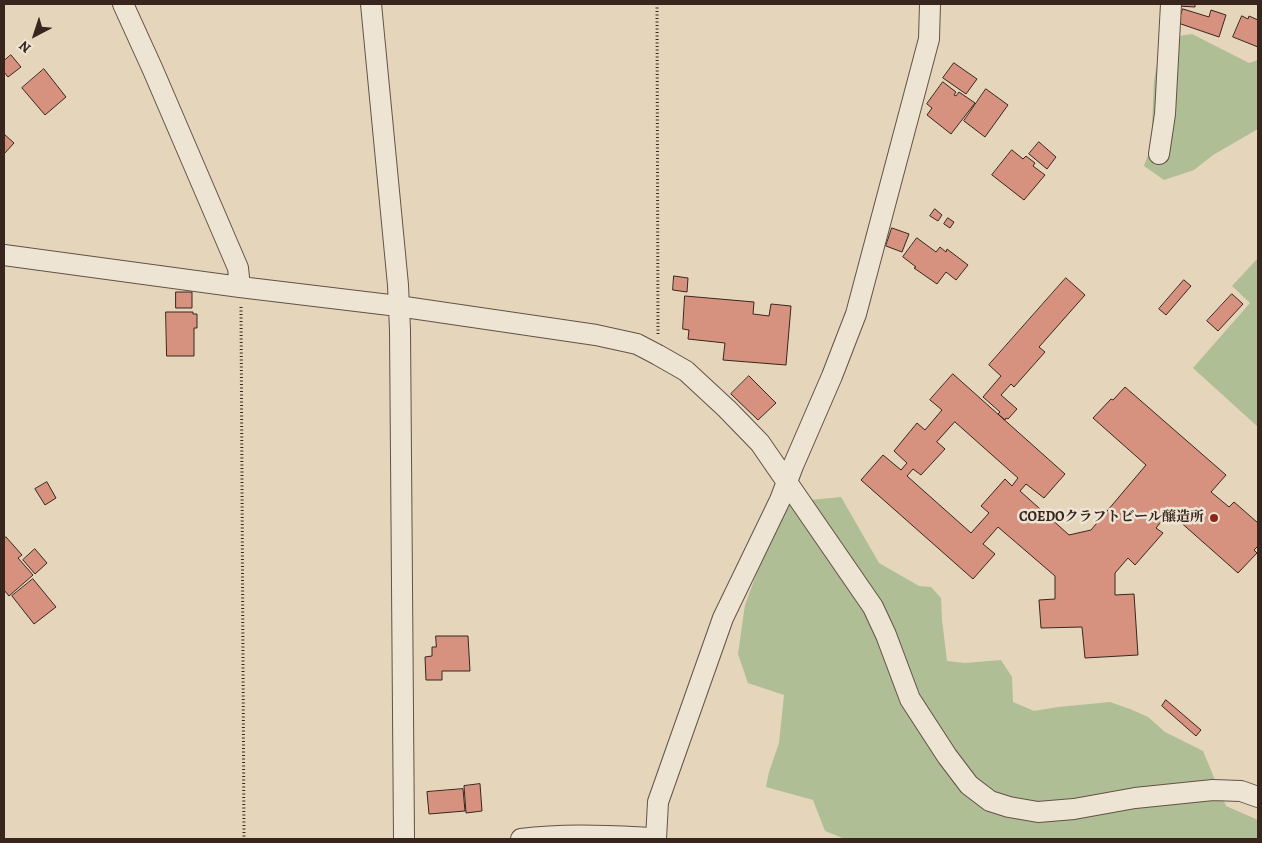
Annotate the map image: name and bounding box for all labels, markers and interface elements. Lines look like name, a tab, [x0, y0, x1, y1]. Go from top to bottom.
north arrow	[10, 10, 60, 60]
text: N	[15, 36, 35, 57]
place label: COEDOクラフトビール醸造所	[1019, 510, 1204, 526]
marker: COEDOクラフトビール醸造所	[1208, 512, 1220, 524]

